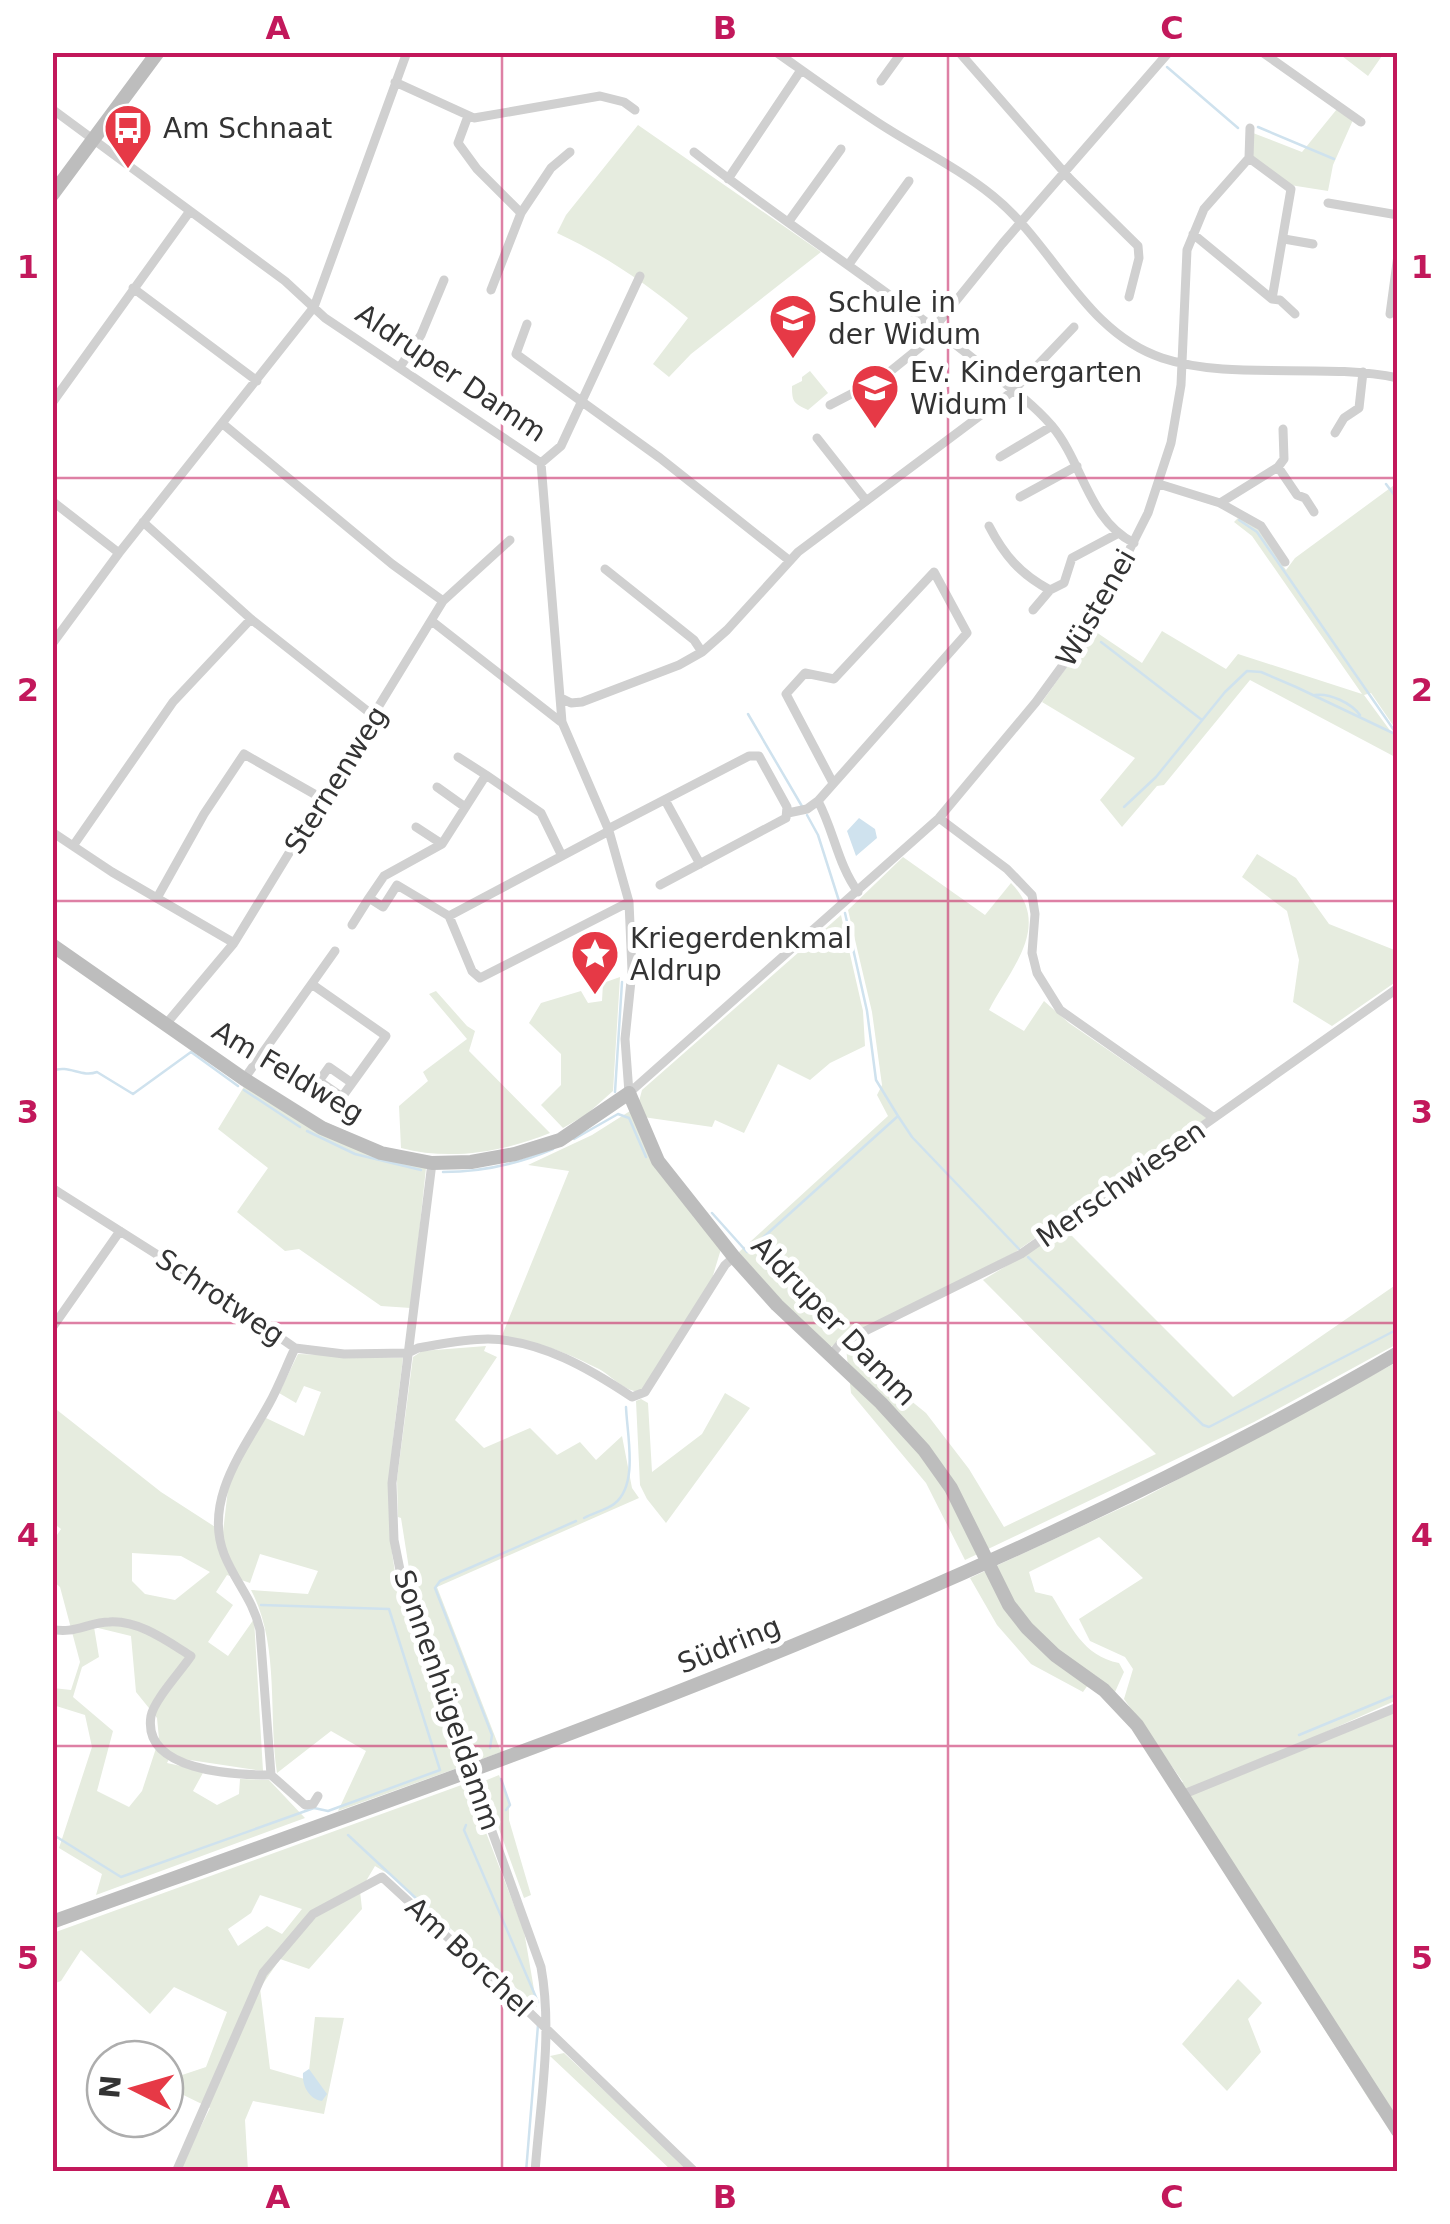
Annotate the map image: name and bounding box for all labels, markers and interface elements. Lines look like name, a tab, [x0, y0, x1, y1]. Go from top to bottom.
text: A	[266, 9, 291, 47]
text: B	[713, 9, 737, 47]
text: C	[1160, 9, 1184, 47]
bus stop icon: Am Schnaat	[102, 102, 154, 170]
place label: Am Schnaat	[163, 112, 332, 145]
text: 1	[17, 248, 39, 286]
text: 1	[1411, 248, 1433, 286]
place label: Schule in der Widum	[828, 286, 981, 351]
school or university icon: Schule in der Widum	[767, 292, 819, 360]
street label: Aldruper Damm	[349, 297, 553, 449]
place label: Ev. Kindergarten Widum I	[910, 356, 1142, 421]
school or university icon: Ev. Kindergarten Widum I	[849, 362, 901, 430]
street label: Wüstenei	[1049, 543, 1143, 673]
text: 2	[17, 671, 39, 709]
text: 2	[1411, 671, 1433, 709]
street label: Sternenweg	[278, 700, 394, 860]
place label: Kriegerdenkmal Aldrup	[630, 922, 852, 987]
place icon: Kriegerdenkmal Aldrup	[569, 928, 621, 996]
street label: Am Feldweg	[206, 1014, 370, 1130]
text: 3	[17, 1093, 39, 1131]
text: 3	[1411, 1093, 1433, 1131]
street label: Merschwiesen	[1030, 1114, 1212, 1254]
street label: Aldruper Damm	[745, 1229, 923, 1413]
street label: Schrotweg	[149, 1242, 291, 1352]
text: 4	[17, 1516, 39, 1554]
text: 4	[1411, 1516, 1433, 1554]
street label: Sonnenhügeldamm	[387, 1566, 507, 1834]
street label: Südring	[673, 1609, 785, 1681]
street label: Am Borchel	[399, 1890, 539, 2024]
text: 5	[17, 1939, 39, 1977]
text: 5	[1411, 1939, 1433, 1977]
north arrow	[85, 2039, 185, 2139]
text: N	[93, 2074, 128, 2100]
text: A	[266, 2178, 291, 2216]
text: B	[713, 2178, 737, 2216]
text: C	[1160, 2178, 1184, 2216]

